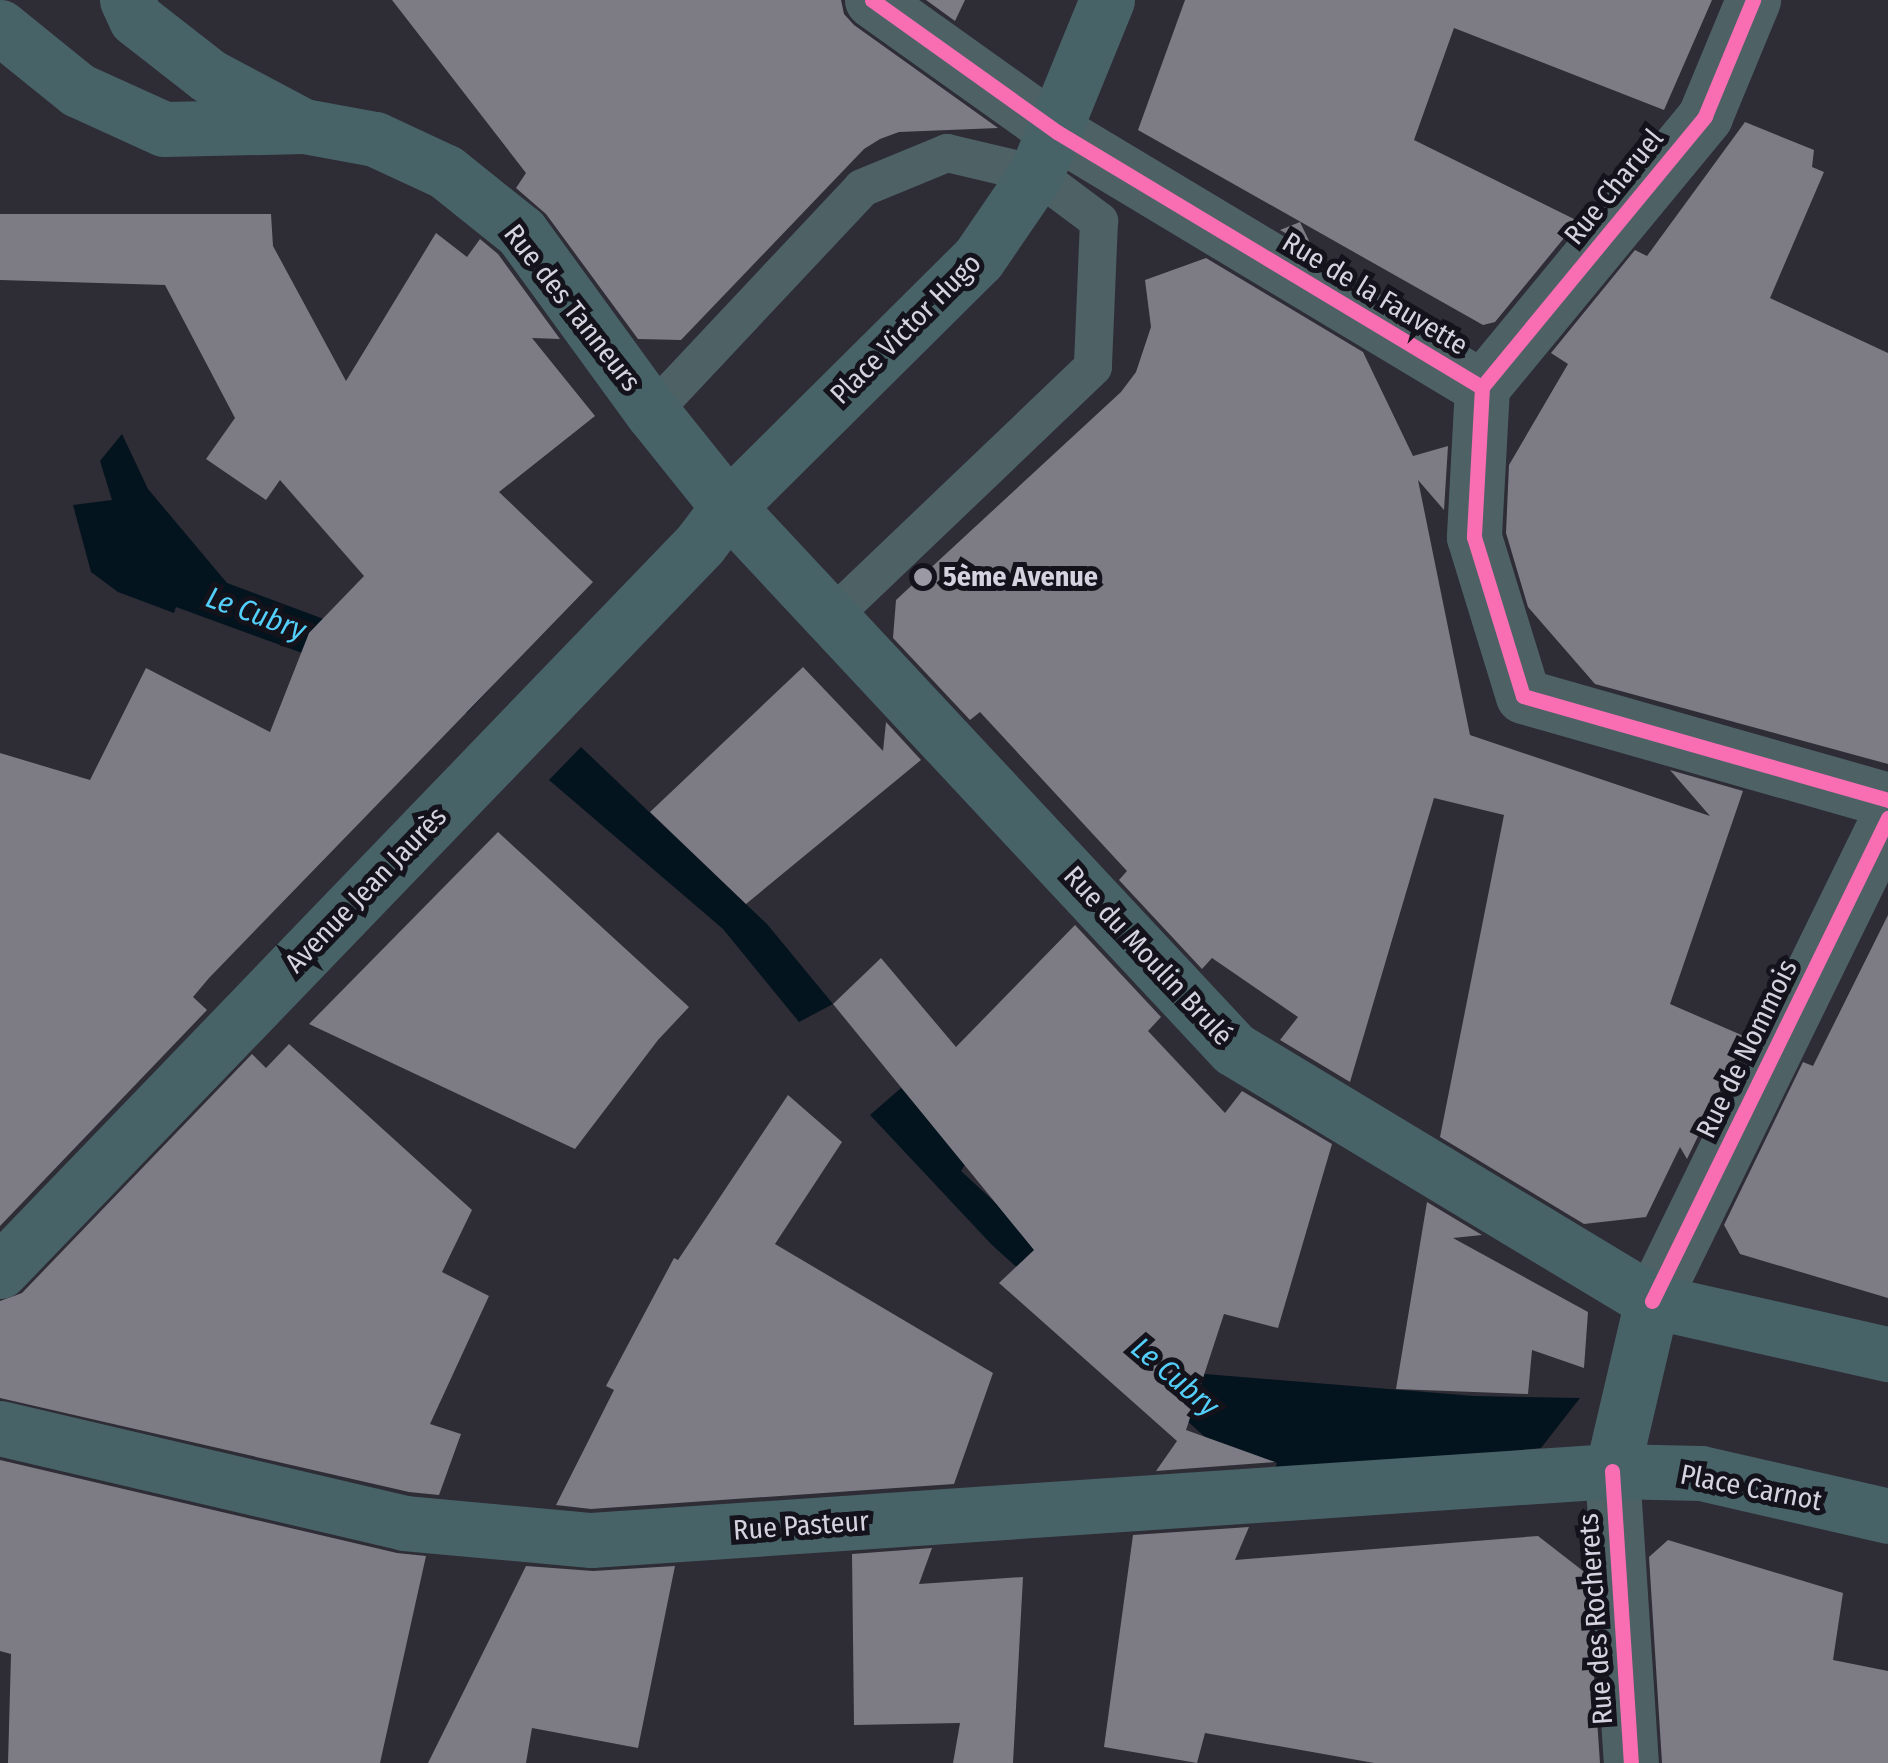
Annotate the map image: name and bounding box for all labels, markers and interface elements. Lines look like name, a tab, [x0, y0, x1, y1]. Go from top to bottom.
street label: Rue Charuel	[1557, 123, 1671, 251]
street label: Rue des Tanneurs	[496, 218, 648, 398]
street label: Rue de la Fauvette	[1276, 225, 1474, 363]
street label: Place Victor Hugo	[824, 247, 988, 411]
place label: 5ème Avenue	[943, 560, 1098, 594]
marker: 5ème Avenue	[912, 566, 934, 588]
water label: Le Cubry	[201, 579, 311, 649]
street label: Avenue Jean Jaurès	[278, 800, 454, 980]
street label: Rue du Moulin Brulé	[1056, 860, 1240, 1052]
street label: Rue de Nommois	[1689, 954, 1805, 1144]
water label: Le Cubry	[1124, 1330, 1226, 1424]
street label: Place Carnot	[1677, 1458, 1825, 1518]
street label: Rue Pasteur	[732, 1504, 870, 1548]
street label: Rue des Rocherets	[1572, 1512, 1620, 1726]

